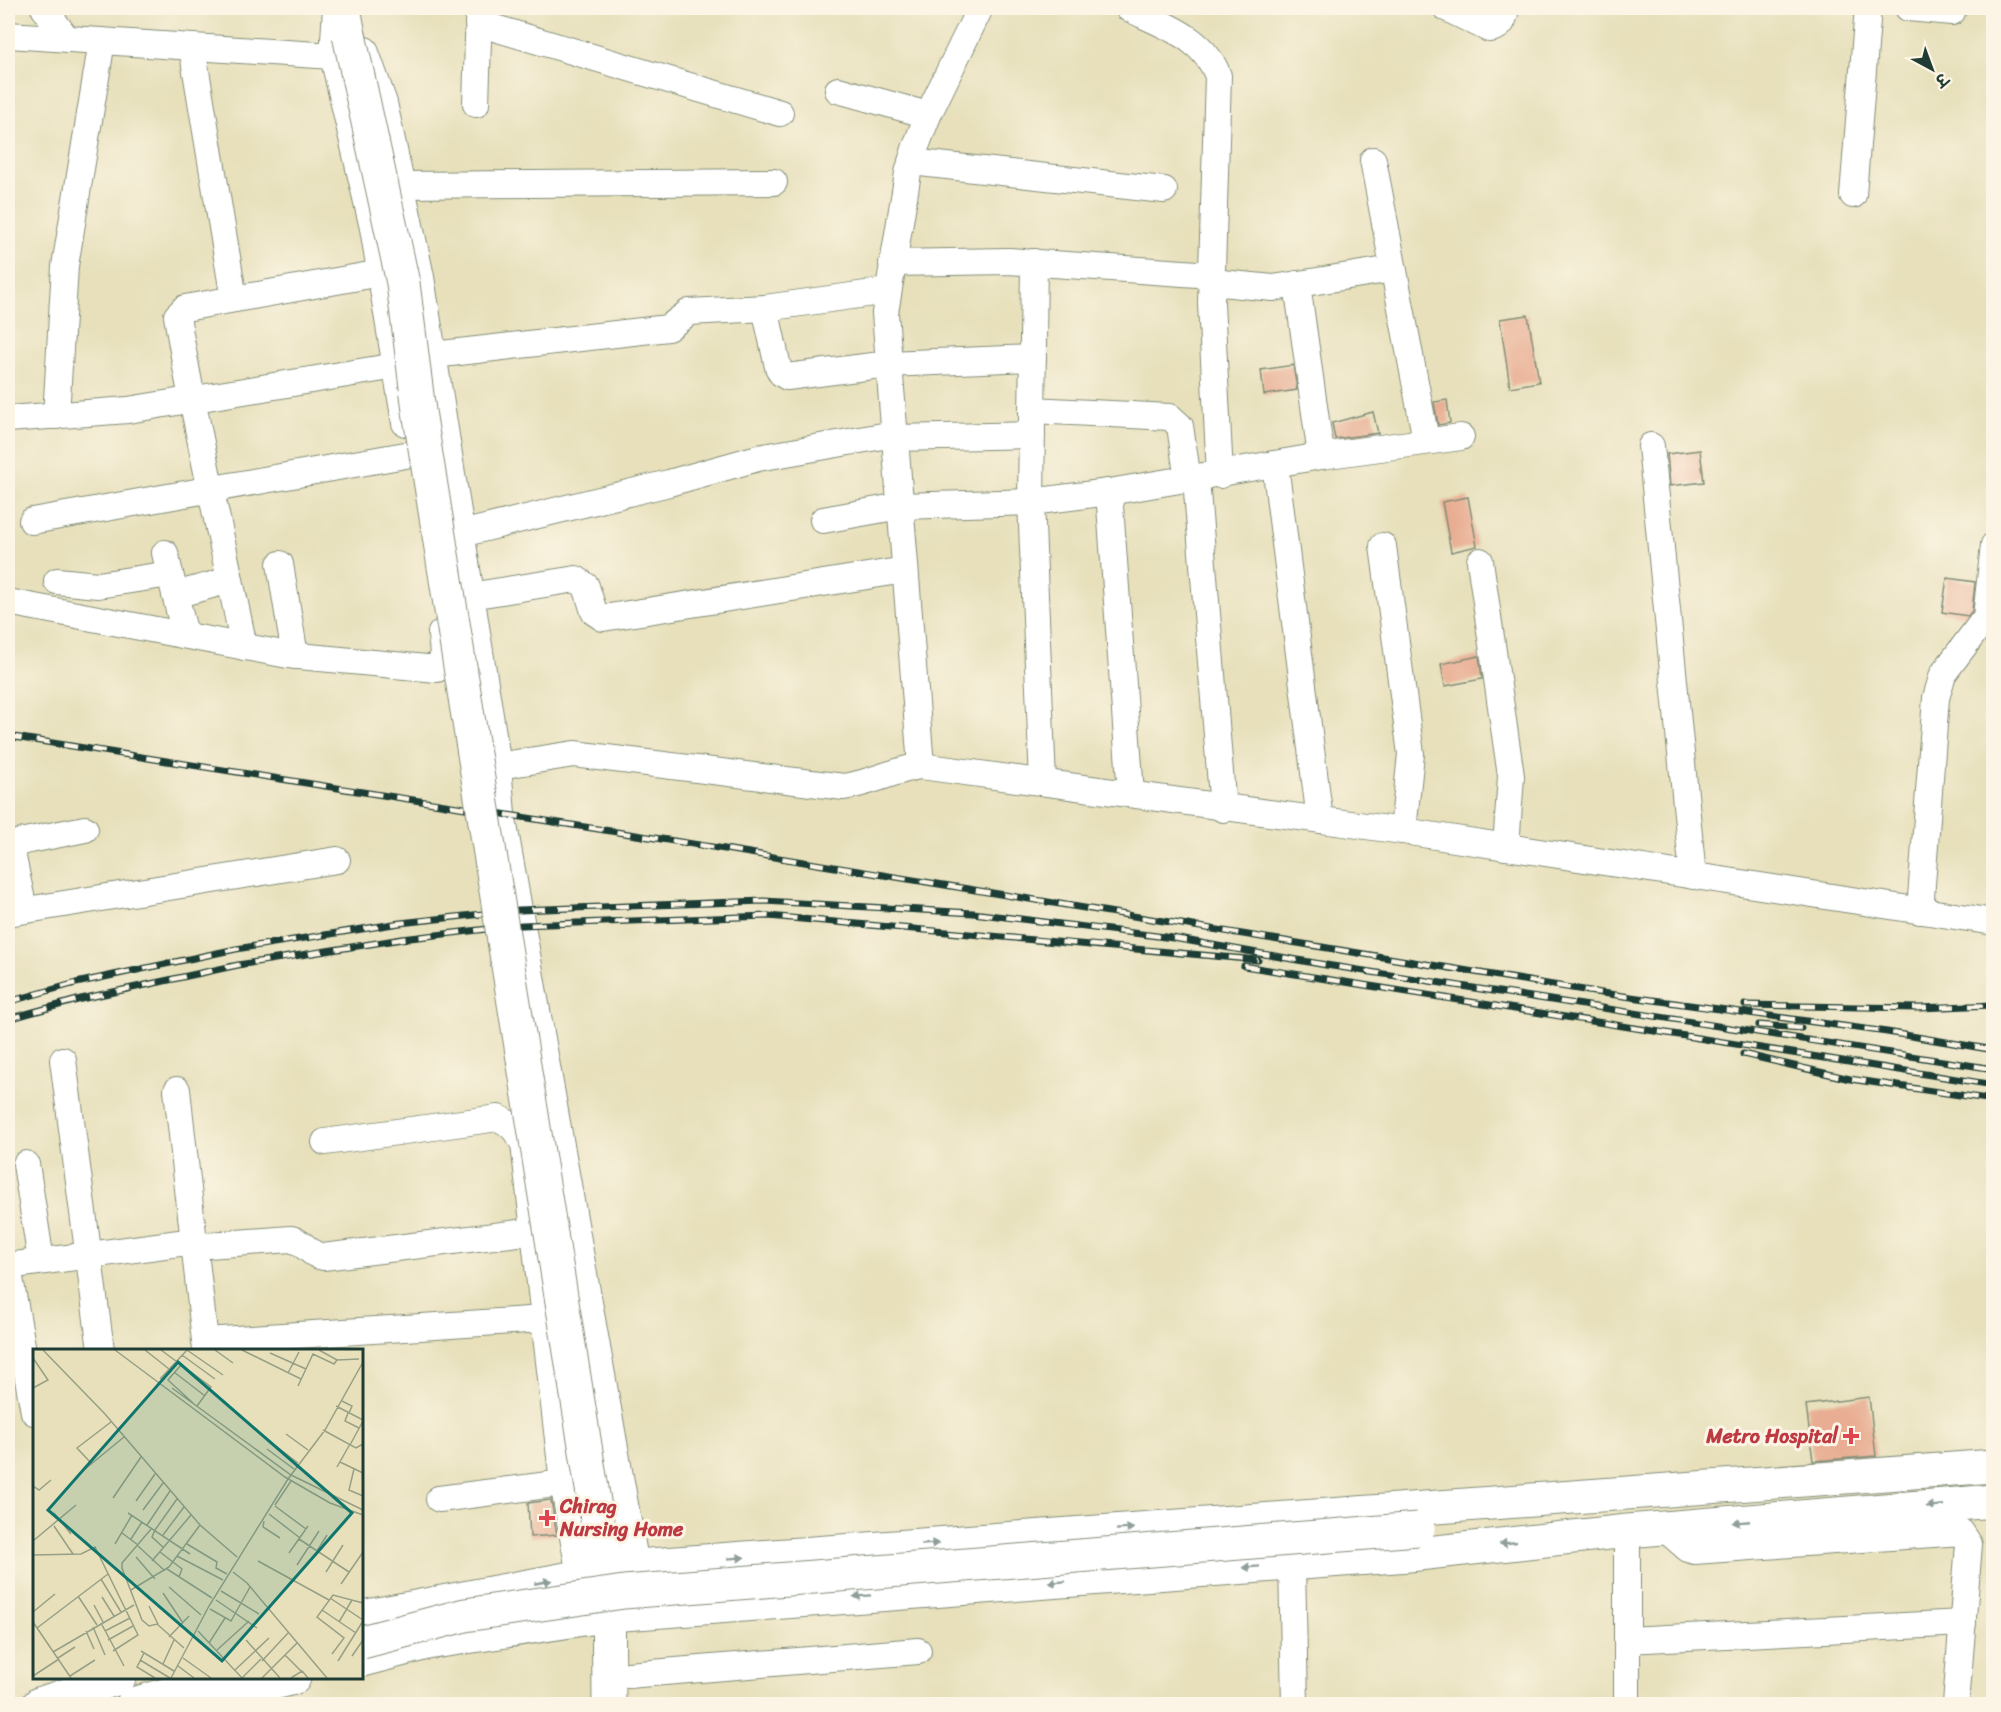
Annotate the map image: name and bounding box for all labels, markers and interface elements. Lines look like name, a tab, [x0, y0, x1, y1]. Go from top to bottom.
north arrow	[1902, 39, 1962, 99]
text: उ	[1927, 64, 1957, 95]
inset map	[33, 1349, 363, 1679]
place label: Metro Hospital	[1705, 1419, 1839, 1454]
marker: Metro Hospital	[1842, 1427, 1860, 1445]
place label: Chirag Nursing Home	[559, 1489, 684, 1547]
one-way arrow	[1926, 1501, 1945, 1511]
marker: Chirag Nursing Home	[538, 1509, 556, 1527]
one-way arrow	[1731, 1517, 1750, 1527]
one-way arrow	[1115, 1524, 1134, 1534]
one-way arrow	[921, 1539, 940, 1548]
one-way arrow	[1498, 1539, 1517, 1548]
one-way arrow	[726, 1553, 745, 1563]
one-way arrow	[1241, 1562, 1260, 1572]
one-way arrow	[533, 1577, 552, 1586]
one-way arrow	[1047, 1577, 1066, 1586]
one-way arrow	[853, 1591, 872, 1601]

